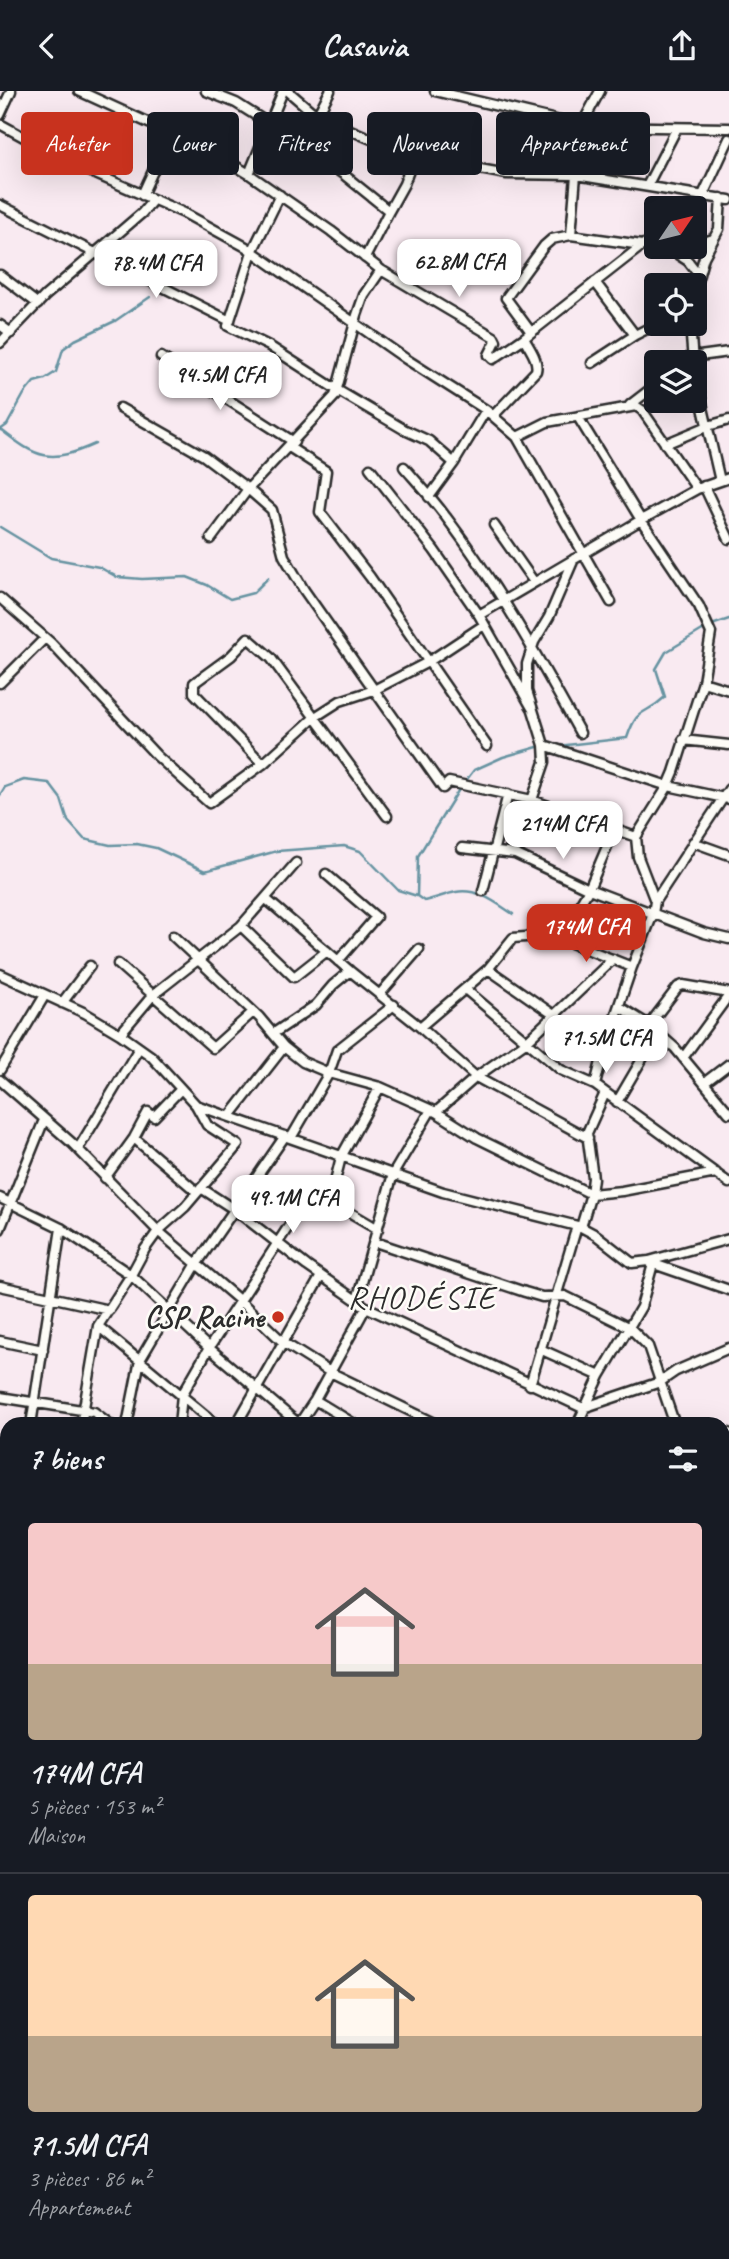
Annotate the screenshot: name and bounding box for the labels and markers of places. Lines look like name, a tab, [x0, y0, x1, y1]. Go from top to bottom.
pin: 62.8M CFA	[379, 239, 539, 299]
pin: 78.4M CFA	[76, 241, 236, 300]
pin: 94.5M CFA	[140, 353, 300, 412]
pin: 214M CFA	[491, 801, 635, 861]
pin: 174M CFA	[514, 905, 658, 964]
pin: 71.5M CFA	[526, 1016, 686, 1075]
pin: 49.1M CFA	[213, 1175, 373, 1235]
place label: CSP Racine	[145, 1298, 266, 1336]
marker: CSP Racine	[270, 1309, 286, 1325]

